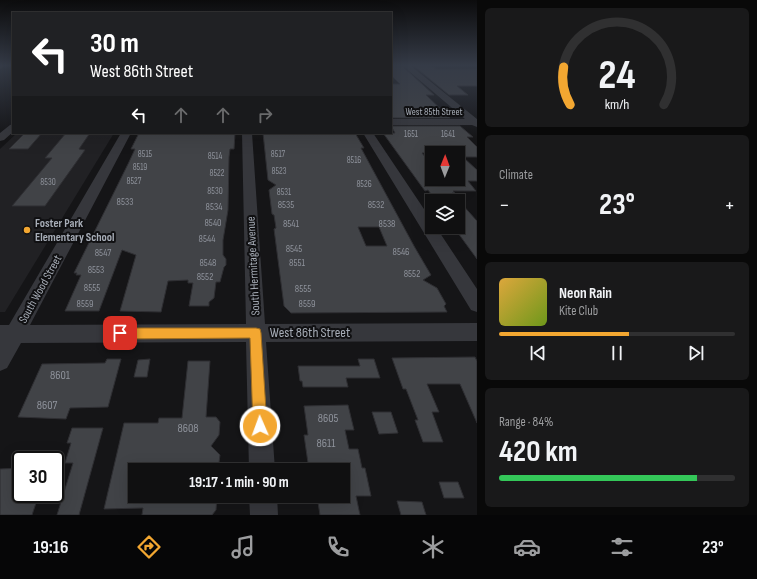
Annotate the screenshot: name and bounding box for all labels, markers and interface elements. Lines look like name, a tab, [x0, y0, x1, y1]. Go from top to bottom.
text: 30 m	[90, 27, 139, 60]
icon: left	[24, 28, 76, 80]
text: 24	[598, 51, 636, 100]
text: West 86th Street	[90, 61, 193, 82]
text: km/h	[605, 96, 629, 113]
icon: left	[128, 104, 150, 126]
icon: ahead	[170, 104, 192, 126]
icon: ahead	[212, 104, 234, 126]
icon: right	[254, 104, 276, 126]
street label: West 85th Street	[406, 106, 463, 118]
house number: 1651	[404, 129, 419, 140]
house number: 1641	[441, 129, 456, 140]
north arrow	[425, 146, 465, 186]
map controls	[425, 146, 465, 234]
house number: 8515	[138, 149, 153, 160]
house number: 8517	[271, 149, 286, 160]
house number: 8514	[208, 151, 222, 162]
house number: 8516	[347, 155, 361, 166]
house number: 8519	[133, 162, 147, 173]
house number: 8523	[271, 166, 287, 177]
text: Climate	[499, 167, 533, 183]
house number: 8522	[210, 168, 225, 179]
house number: 8527	[127, 176, 142, 187]
house number: 8530	[40, 177, 56, 188]
house number: 8526	[356, 179, 372, 190]
house number: 8530	[207, 186, 223, 197]
house number: 8531	[277, 187, 292, 198]
text: 23°	[599, 187, 635, 223]
text: −	[499, 192, 510, 219]
text: +	[724, 192, 735, 219]
button: layers	[425, 194, 465, 234]
house number: 8533	[117, 196, 133, 208]
house number: 8535	[278, 199, 294, 211]
house number: 8532	[368, 199, 384, 211]
house number: 8534	[206, 201, 222, 213]
place label: Foster Park Elementary School	[35, 216, 115, 245]
street label: South Hermitage Avenue	[243, 216, 264, 316]
house number: 8540	[204, 217, 222, 229]
house number: 8541	[283, 218, 300, 230]
house number: 8538	[379, 218, 395, 230]
marker: Foster Park Elementary School	[22, 225, 32, 235]
house number: 8544	[199, 233, 215, 245]
house number: 8545	[286, 243, 302, 255]
house number: 8546	[393, 246, 409, 258]
house number: 8547	[95, 247, 111, 259]
street label: South Wood Street	[16, 252, 65, 326]
house number: 8548	[199, 257, 217, 269]
house number: 8551	[289, 257, 305, 269]
house number: 8553	[88, 264, 104, 276]
house number: 8552	[404, 268, 420, 280]
house number: 8552	[197, 271, 213, 283]
house number: 8555	[84, 282, 100, 294]
house number: 8555	[295, 283, 311, 295]
text: Neon Rain	[559, 284, 612, 303]
house number: 8559	[77, 298, 93, 310]
house number: 8559	[299, 298, 315, 310]
text: Kite Club	[559, 303, 598, 319]
pin	[103, 316, 137, 350]
icon: arrive	[109, 322, 131, 344]
street label: West 86th Street	[270, 324, 350, 341]
icon: previous	[527, 342, 549, 364]
icon: pause	[606, 342, 628, 364]
icon: next	[685, 342, 707, 364]
house number: 8601	[50, 368, 71, 383]
house number: 8607	[37, 398, 58, 413]
position arrow	[239, 405, 281, 447]
house number: 8605	[318, 411, 339, 426]
text: Range · 84%	[499, 414, 553, 430]
house number: 8608	[177, 421, 199, 436]
text: 420 km	[499, 434, 578, 470]
house number: 8611	[317, 436, 336, 451]
speed limit sign: 30	[12, 451, 64, 503]
text: 19:17 · 1 min · 90 m	[189, 473, 289, 492]
icon: directions	[135, 533, 163, 561]
icon: music	[229, 533, 257, 561]
icon: phone	[324, 533, 352, 561]
icon: climate	[419, 533, 447, 561]
icon: car	[513, 533, 541, 561]
icon: filters	[608, 533, 636, 561]
text: 19:16	[33, 537, 68, 558]
text: 23°	[702, 537, 724, 558]

